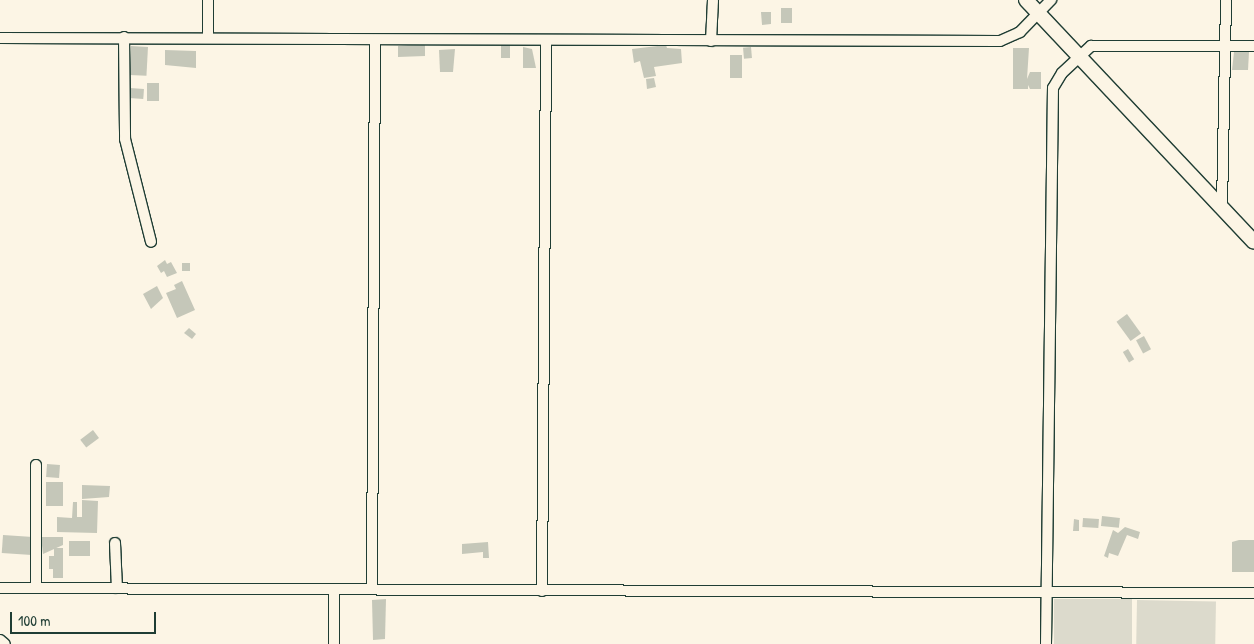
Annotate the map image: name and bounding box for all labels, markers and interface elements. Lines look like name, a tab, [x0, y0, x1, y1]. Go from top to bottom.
scale bar	[12, 602, 159, 634]
text: 100 m	[18, 610, 51, 631]

